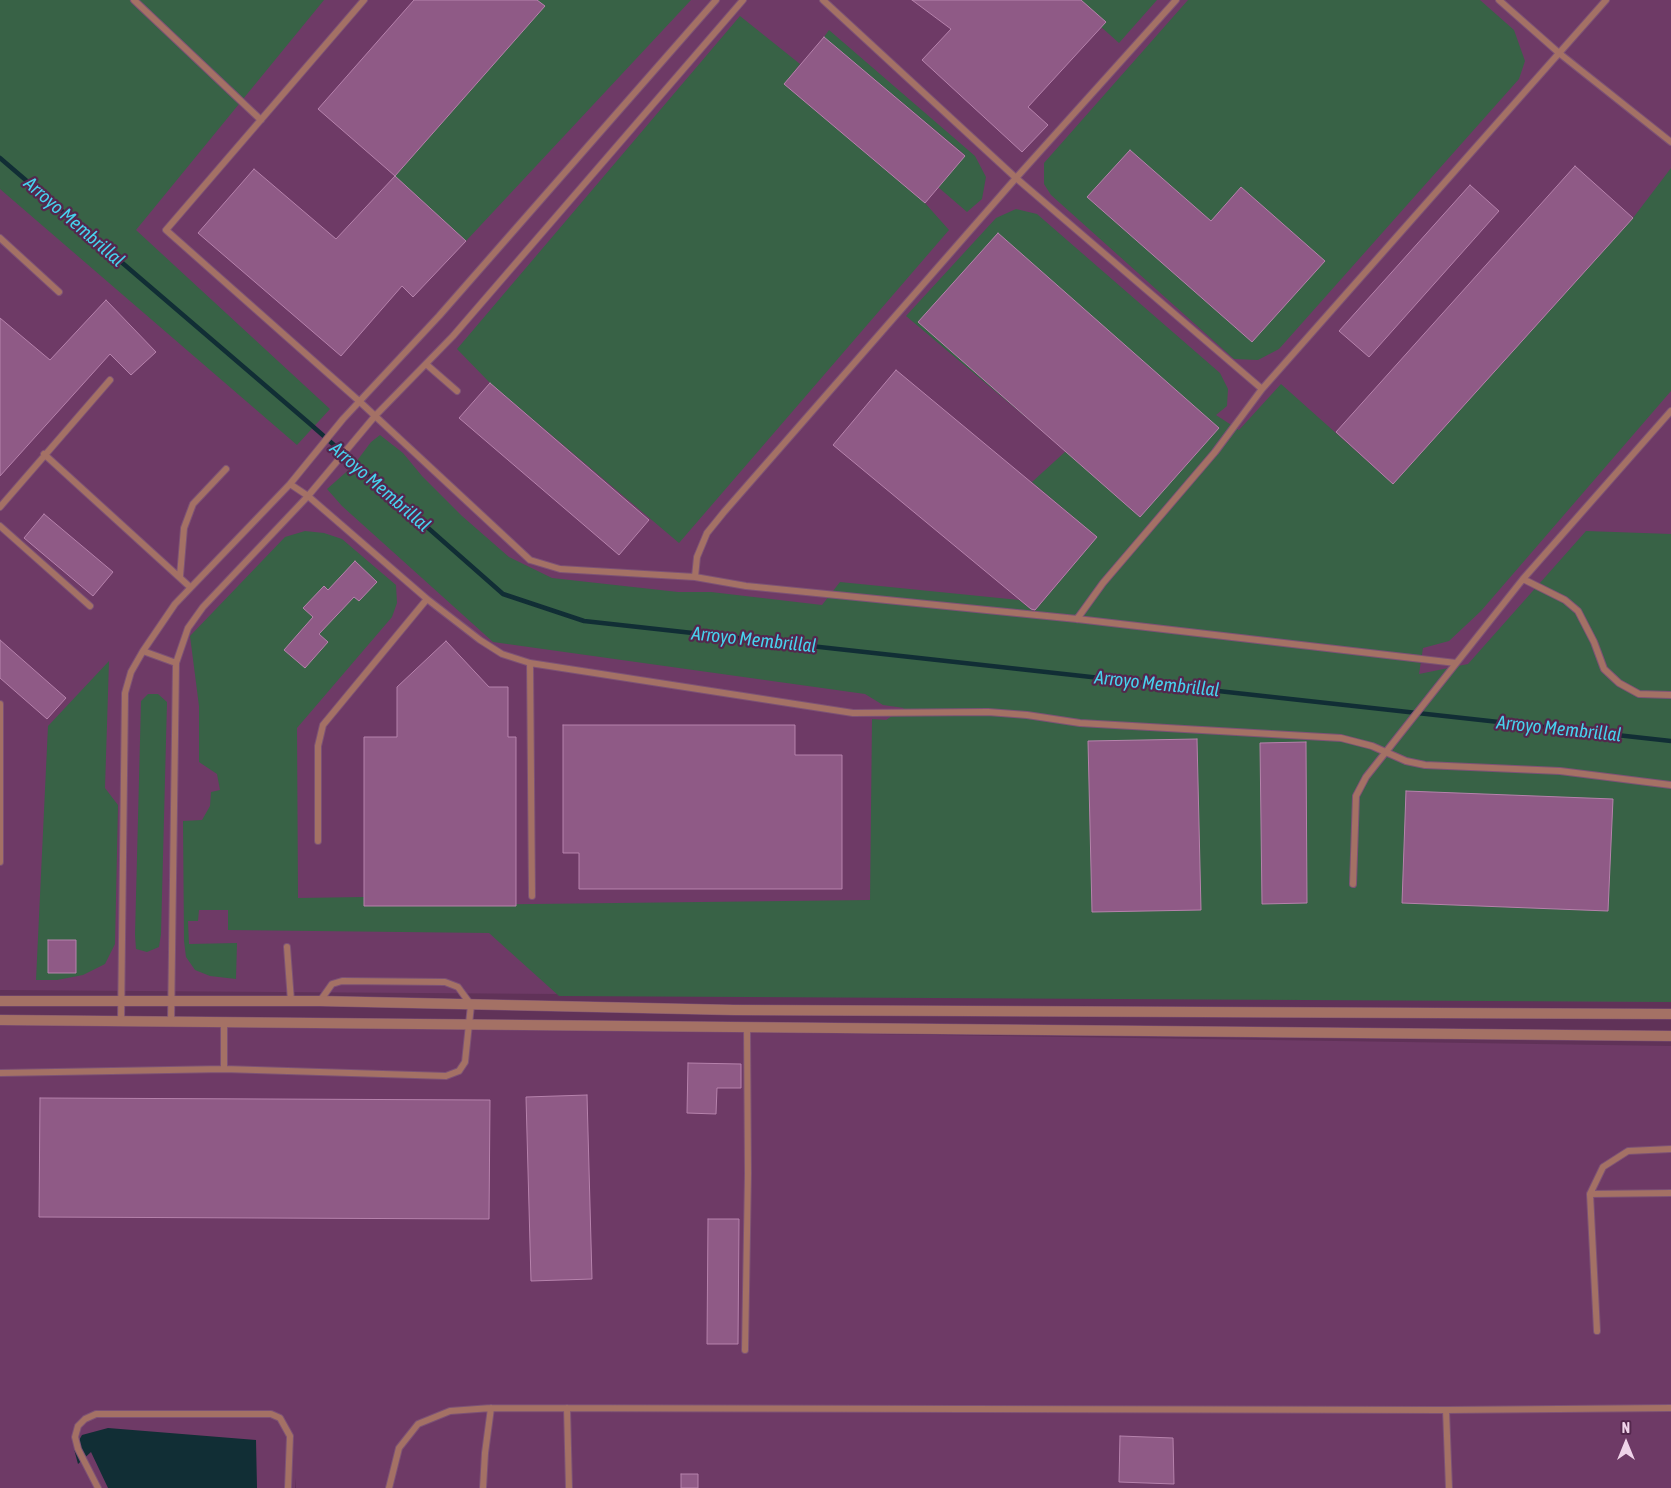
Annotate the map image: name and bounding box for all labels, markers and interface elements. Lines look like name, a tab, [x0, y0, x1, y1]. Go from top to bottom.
water label: Arroyo Membrillal	[19, 172, 129, 272]
water label: Arroyo Membrillal	[325, 437, 435, 537]
water label: Arroyo Membrillal	[690, 622, 818, 658]
water label: Arroyo Membrillal	[1093, 666, 1221, 702]
water label: Arroyo Membrillal	[1495, 711, 1623, 747]
north arrow	[1601, 1418, 1651, 1468]
text: N	[1622, 1420, 1630, 1436]

